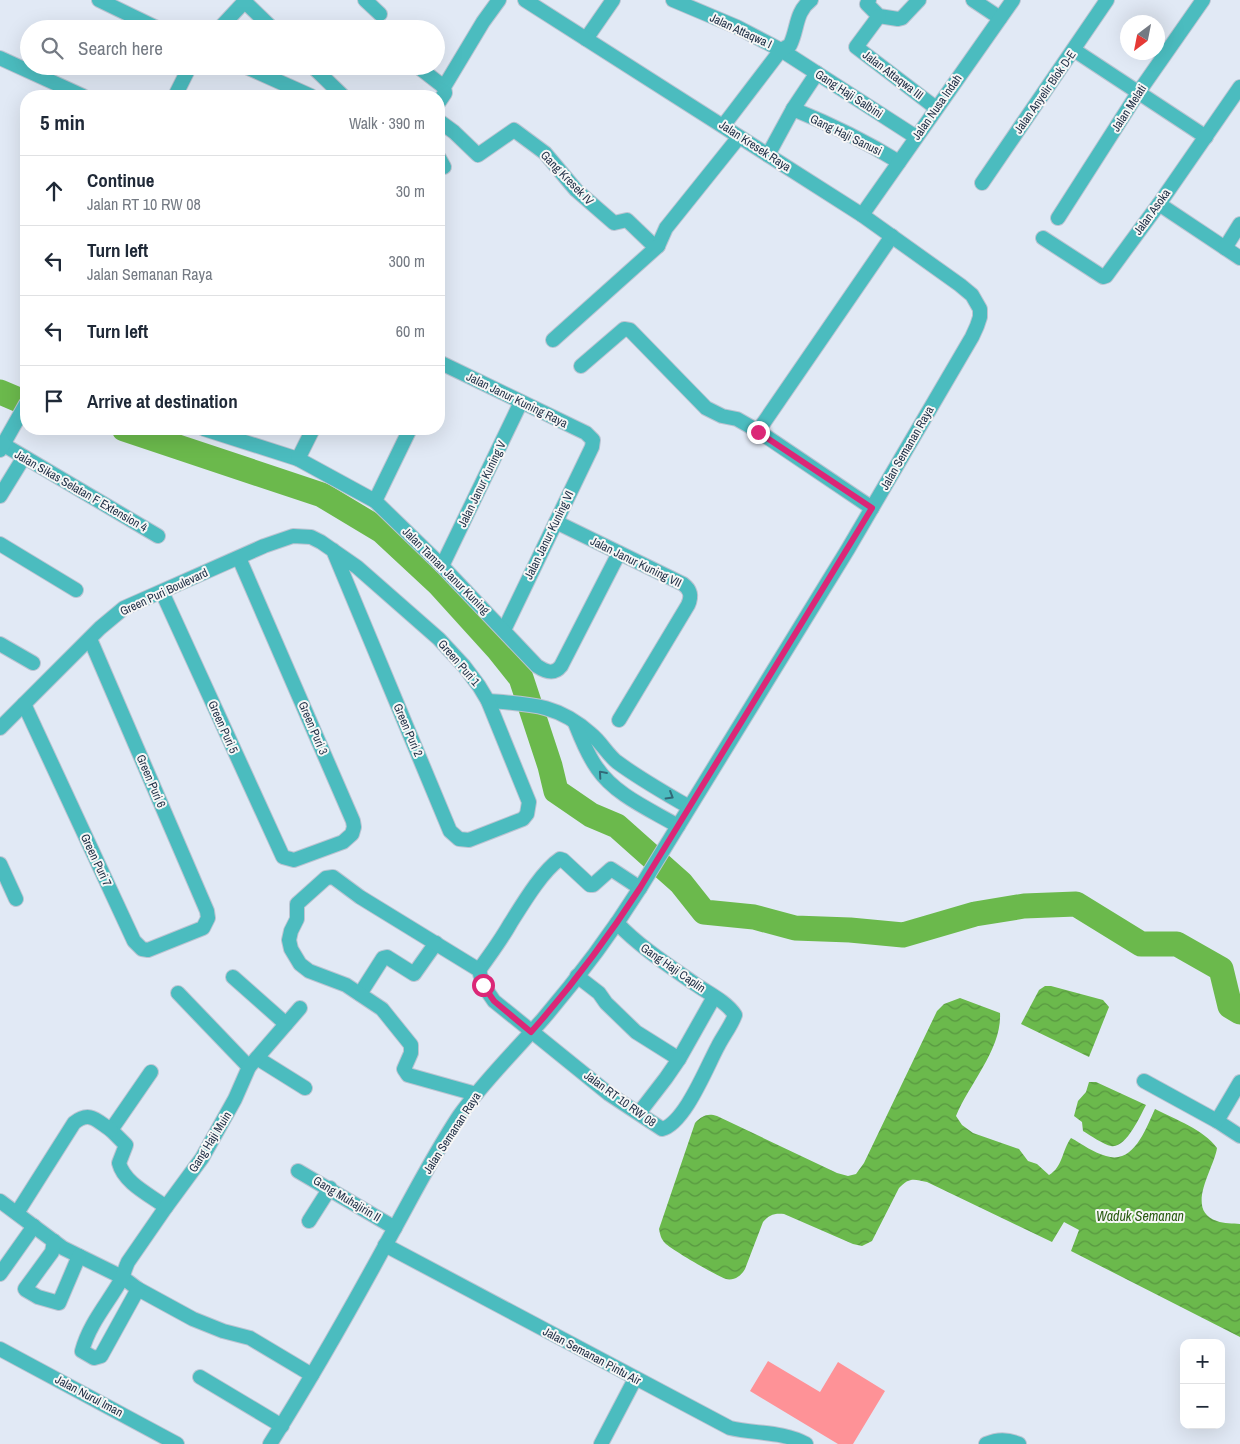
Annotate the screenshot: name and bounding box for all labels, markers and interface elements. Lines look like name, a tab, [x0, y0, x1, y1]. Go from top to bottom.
street label: Jalan Attaqwa I	[707, 10, 775, 52]
north arrow	[1120, 15, 1165, 60]
search box	[20, 20, 445, 75]
icon: search	[38, 34, 66, 62]
text: Search here	[78, 35, 163, 61]
street label: Jalan Attaqwa III	[859, 47, 927, 103]
street label: Jalan Anyelir Blok D-E	[1010, 47, 1080, 137]
street label: Gang Haji Salbini	[812, 66, 886, 122]
street label: Jalan Nusa Indah	[908, 71, 966, 143]
street label: Jalan Melati	[1108, 81, 1150, 135]
text: 5 min	[40, 108, 85, 137]
street label: Gang Haji Sanusi	[808, 111, 884, 159]
text: Walk · 390 m	[349, 112, 425, 134]
street label: Jalan Kresek Raya	[716, 117, 794, 175]
street label: Gang Kresek IV	[537, 147, 597, 209]
text: Continue	[87, 167, 155, 193]
icon: ahead	[40, 177, 68, 205]
text: 30 m	[396, 180, 425, 202]
street label: Jalan Asoka	[1130, 185, 1174, 238]
text: Jalan RT 10 RW 08	[87, 193, 201, 215]
text: Turn left	[87, 237, 148, 263]
icon: left	[40, 247, 68, 275]
text: 300 m	[389, 250, 425, 272]
text: Jalan Semanan Raya	[87, 263, 212, 285]
icon: left	[40, 317, 68, 345]
text: Turn left	[87, 318, 148, 344]
text: 60 m	[396, 320, 425, 342]
street label: Jalan Janur Kuning Raya	[464, 369, 571, 432]
icon: arrive	[40, 387, 68, 415]
text: Arrive at destination	[87, 388, 238, 414]
street label: Jalan Semanan Raya	[877, 403, 938, 493]
route end	[747, 421, 770, 444]
street label: Jalan Janur Kuning V	[454, 438, 510, 530]
street label: Jalan Sikas Selatan F Extension 4	[12, 446, 151, 536]
street label: Jalan Janur Kuning VI	[521, 488, 577, 582]
street label: Jalan Taman Janur Kuning	[399, 524, 493, 618]
street label: Jalan Janur Kuning VII	[588, 533, 684, 591]
street label: Green Puri Boulevard	[117, 565, 211, 619]
street label: Green Puri 1	[434, 636, 484, 690]
street label: Green Puri 5	[204, 698, 242, 756]
street label: Green Puri 3	[295, 699, 331, 757]
street label: Green Puri 2	[390, 701, 426, 759]
street label: Green Puri 6	[133, 752, 169, 810]
one-way arrow	[599, 771, 608, 780]
one-way arrow	[665, 789, 674, 799]
street label: Green Puri 7	[77, 831, 115, 889]
street label: Gang Haji Caplin	[637, 940, 709, 996]
route start	[472, 974, 495, 997]
street label: Jalan RT 10 RW 08	[581, 1067, 659, 1131]
street label: Jalan Semanan Raya	[420, 1089, 485, 1177]
street label: Gang Haji Muin	[185, 1109, 235, 1175]
street label: Gang Muhajirin II	[310, 1173, 384, 1225]
water label: Waduk Semanan	[1096, 1207, 1184, 1225]
street label: Jalan Semanan Pintu Air	[540, 1323, 644, 1389]
map controls	[1180, 1339, 1225, 1429]
button: +	[1180, 1339, 1225, 1384]
street label: Jalan Nurul Iman	[52, 1371, 126, 1421]
button: −	[1180, 1384, 1225, 1429]

